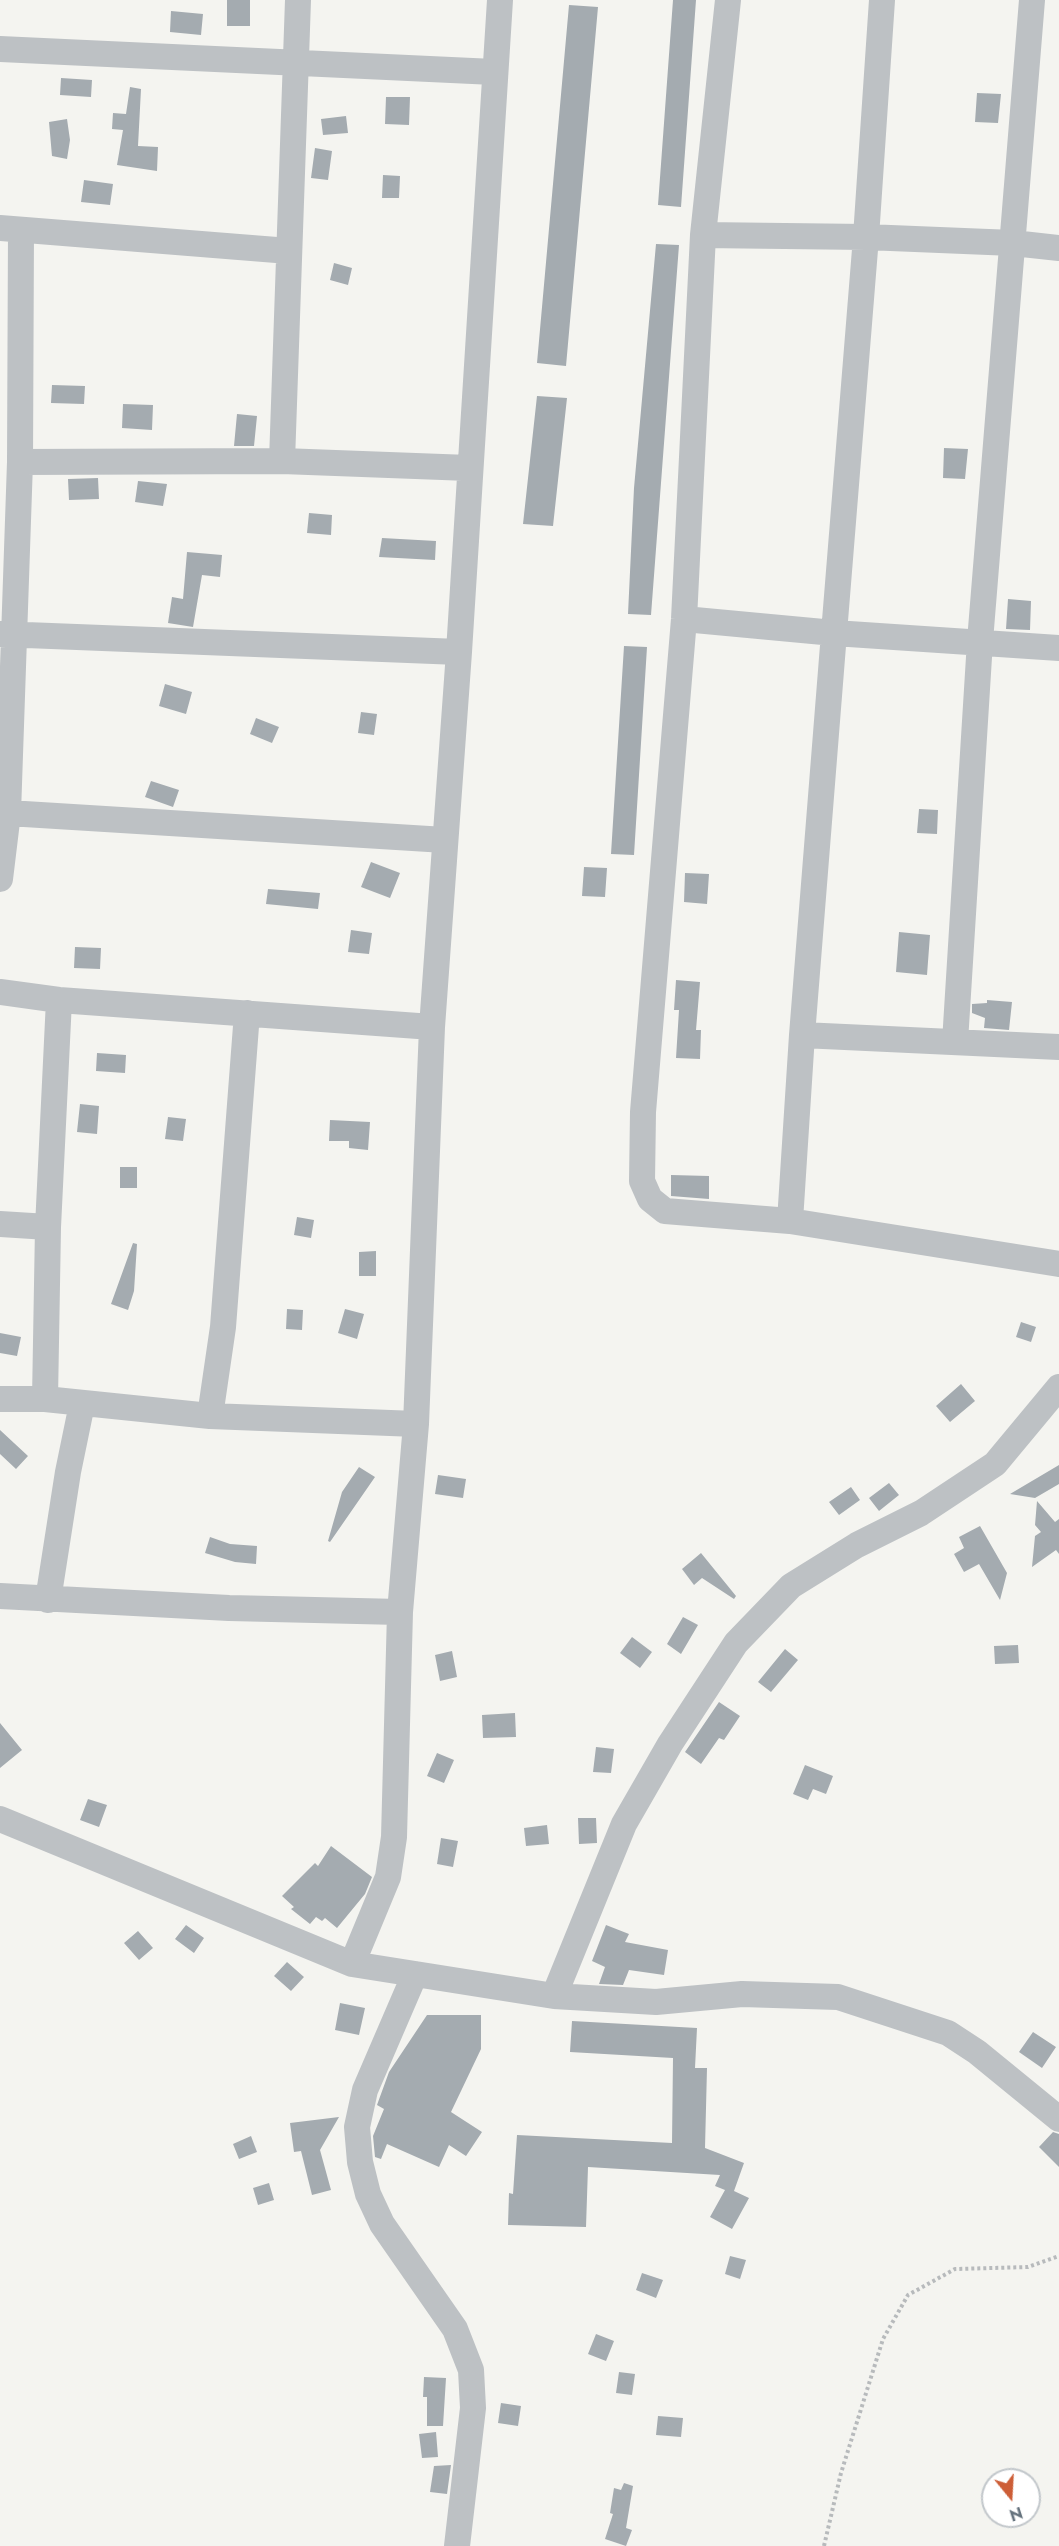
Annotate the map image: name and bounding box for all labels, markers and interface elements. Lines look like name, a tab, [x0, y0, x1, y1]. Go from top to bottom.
north arrow	[981, 2468, 1041, 2528]
text: N	[1006, 2501, 1026, 2527]

